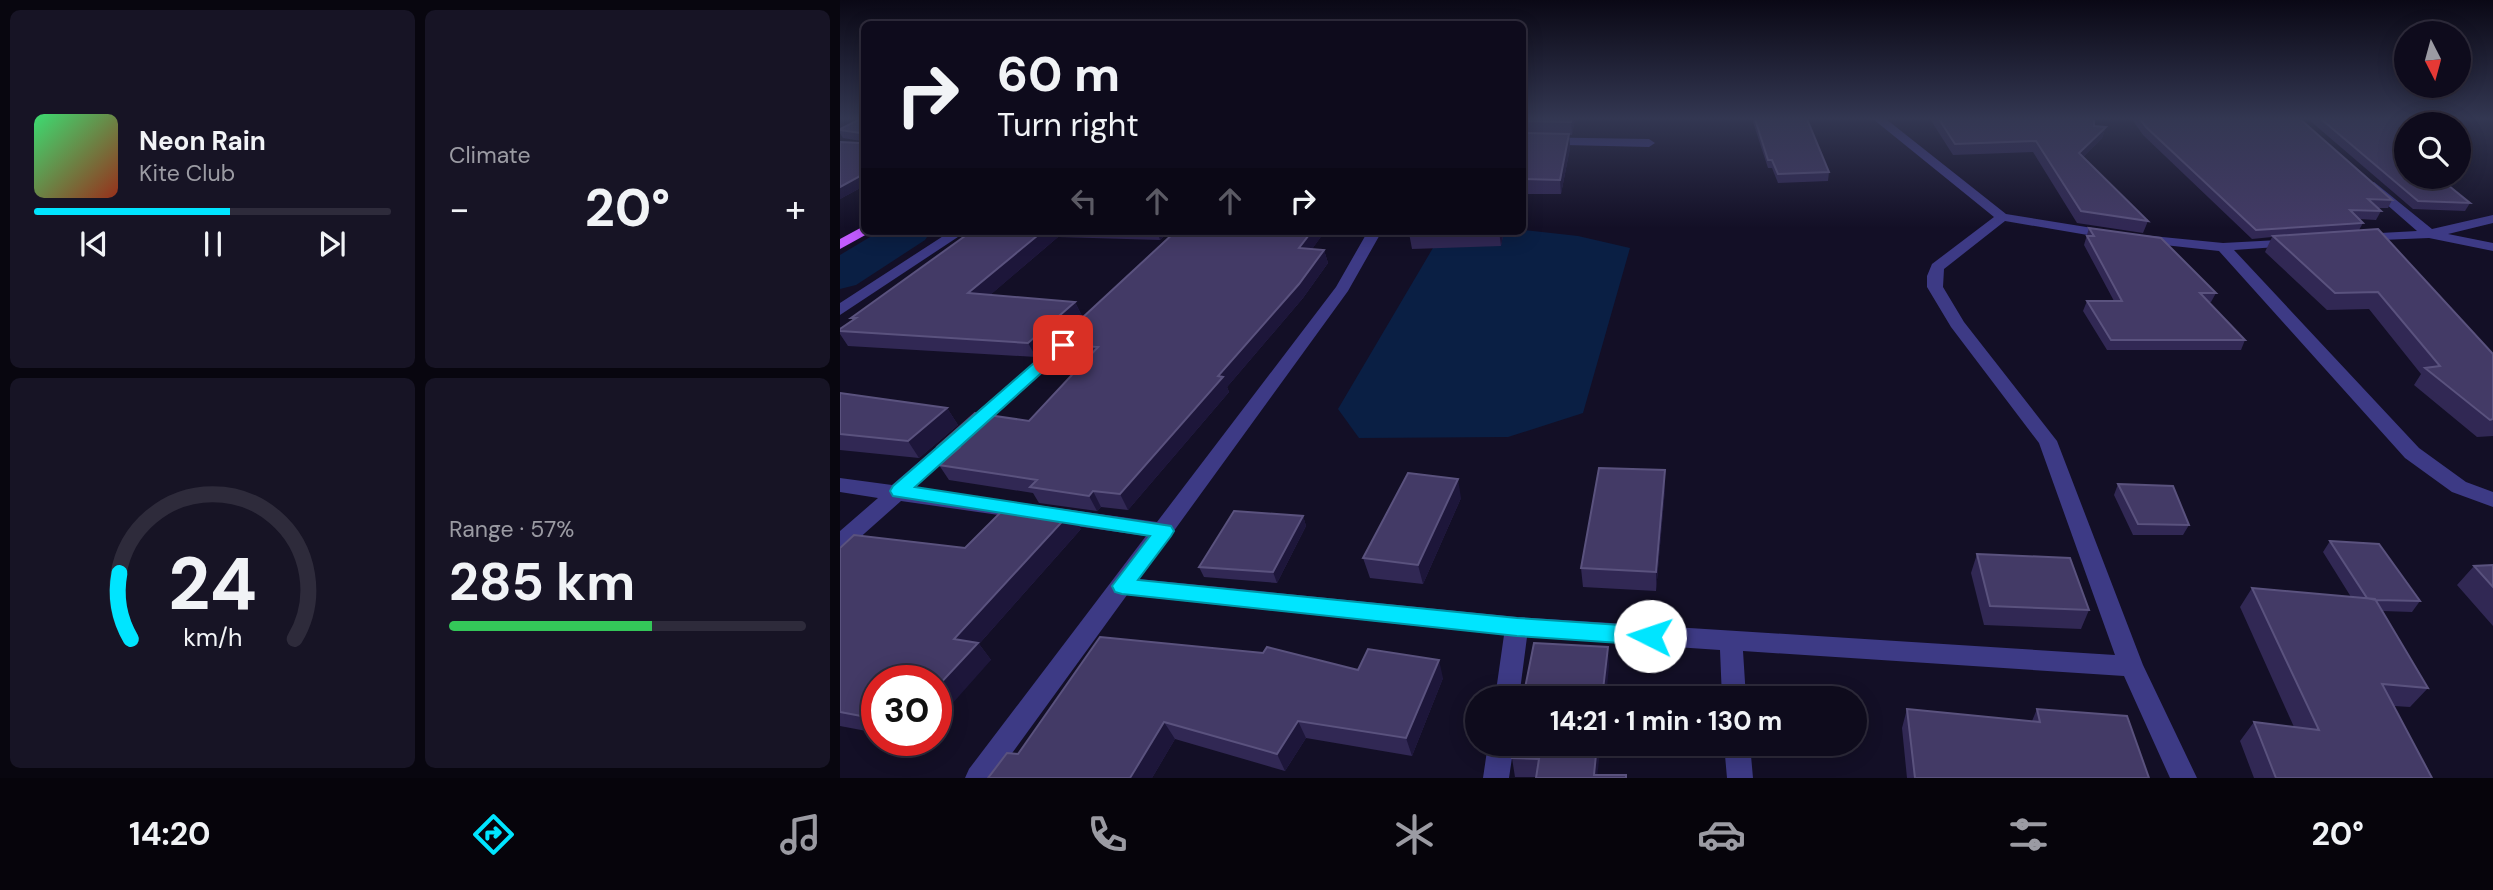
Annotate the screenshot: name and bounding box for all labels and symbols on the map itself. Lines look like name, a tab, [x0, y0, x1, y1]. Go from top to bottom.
north arrow	[2394, 21, 2471, 98]
pin	[1033, 315, 1093, 375]
position arrow	[1613, 599, 1687, 673]
speed limit sign: 30	[861, 665, 952, 756]

